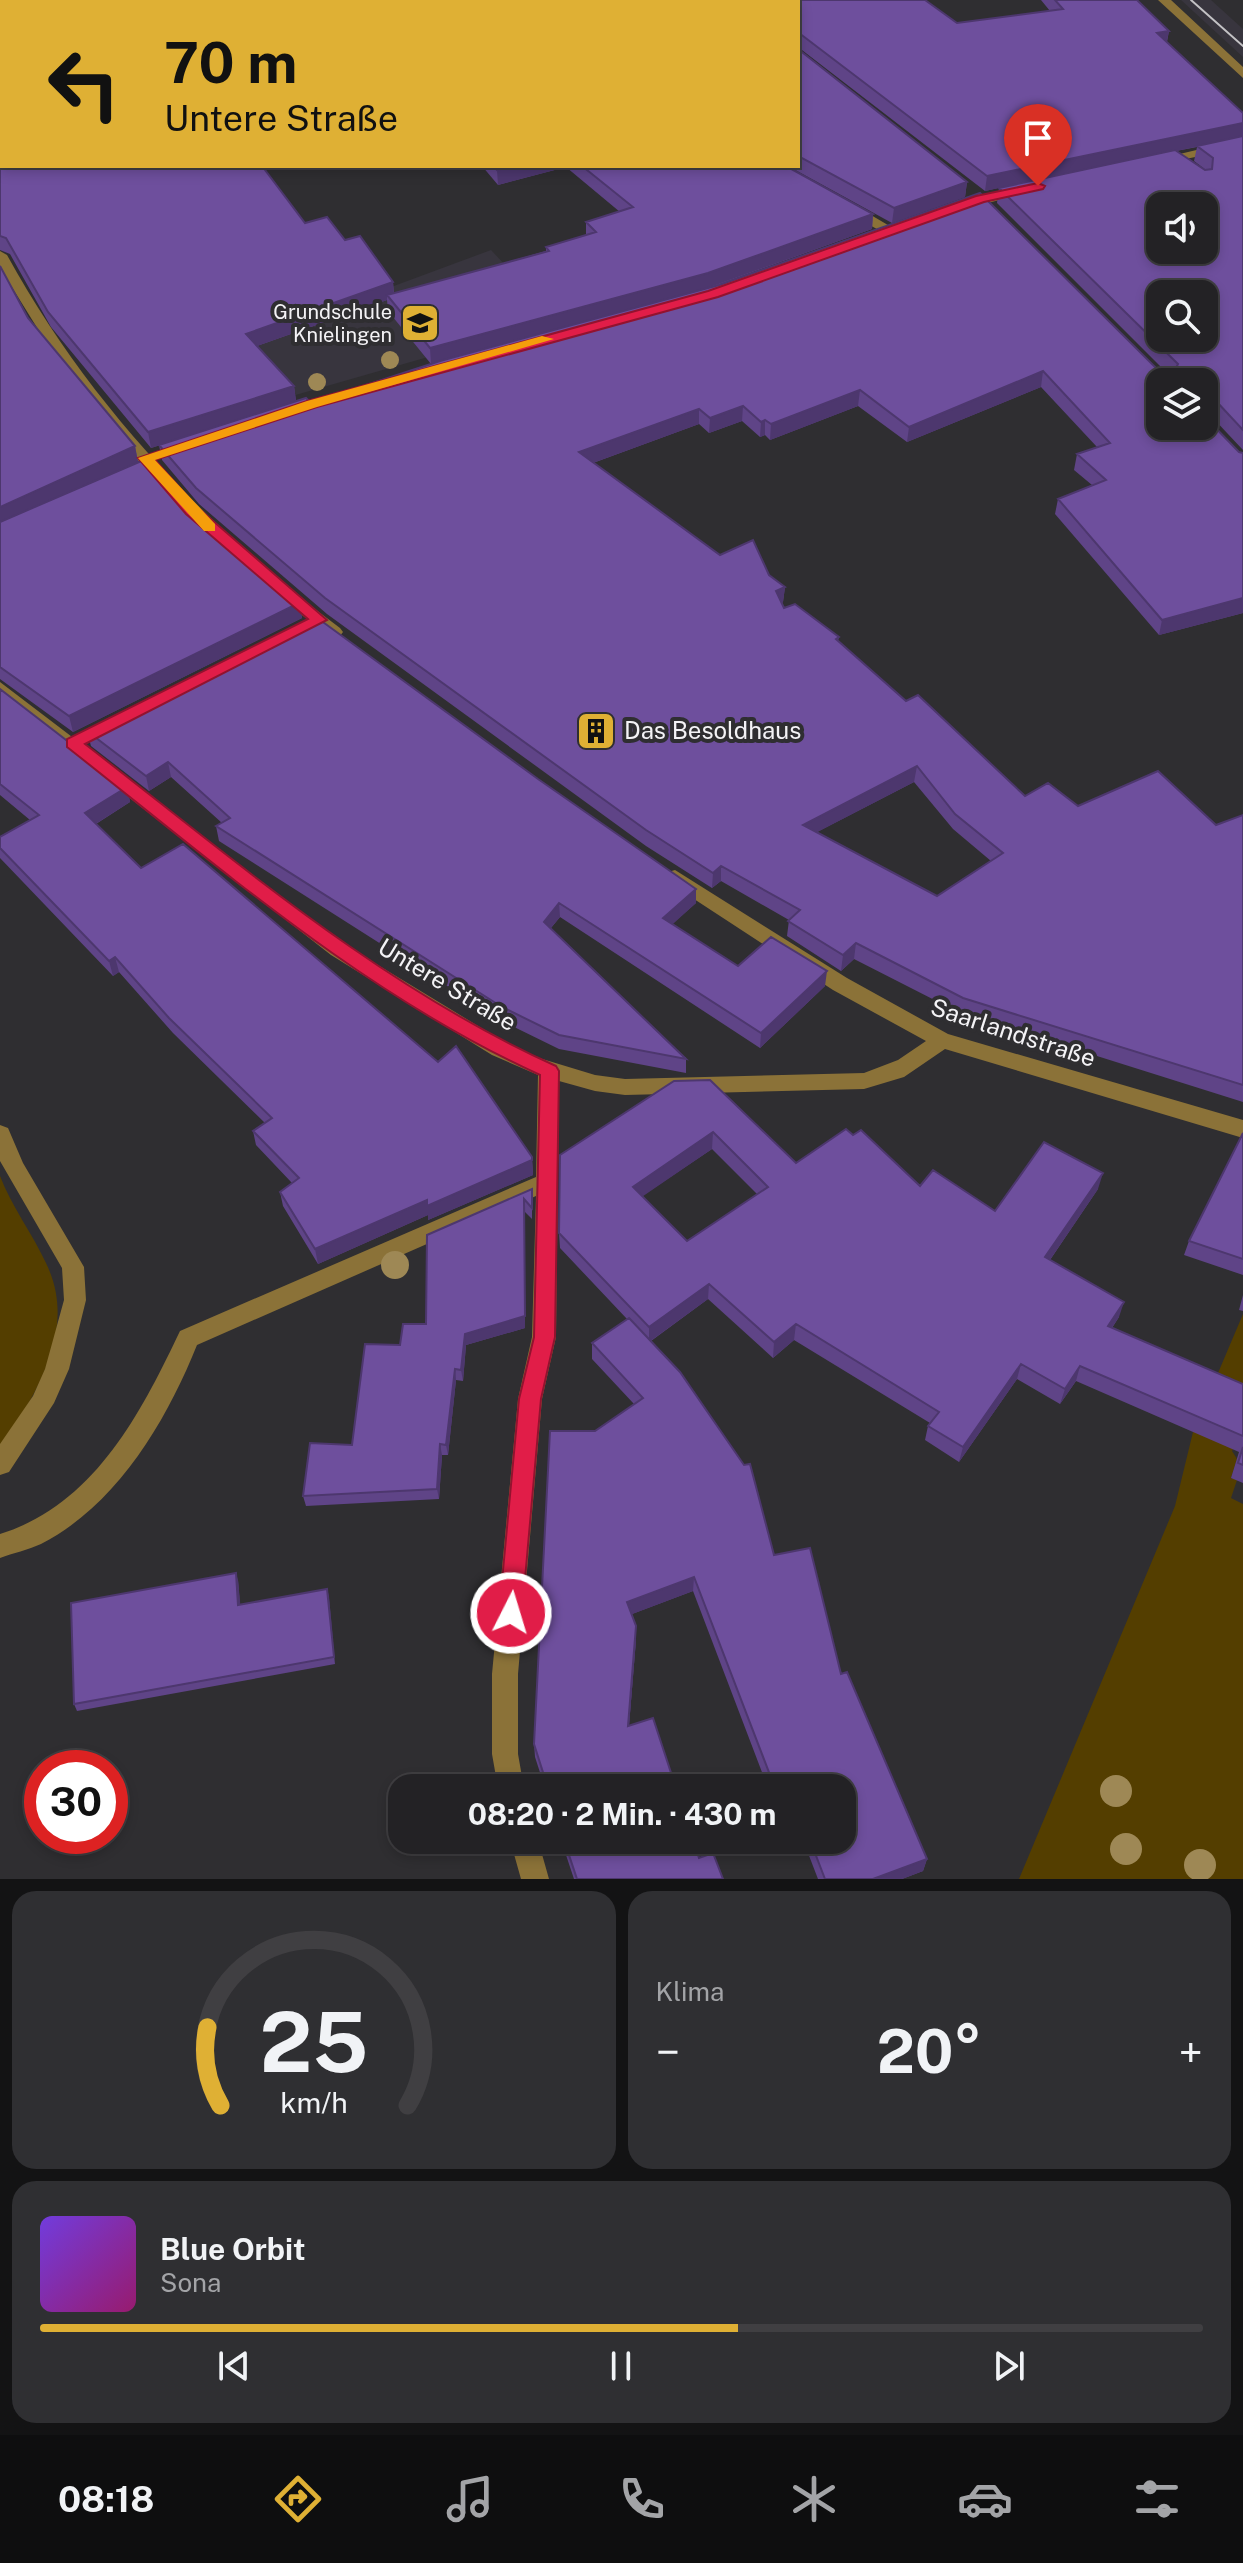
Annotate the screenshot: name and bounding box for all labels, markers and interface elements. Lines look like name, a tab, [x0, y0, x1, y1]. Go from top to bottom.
text: 70 m	[164, 30, 297, 96]
icon: left	[32, 32, 136, 136]
text: Untere Straße	[164, 97, 398, 139]
pin	[1004, 104, 1072, 186]
icon: arrive	[1016, 116, 1060, 160]
map controls	[1146, 192, 1218, 440]
button: sound	[1146, 192, 1218, 264]
button: search	[1146, 280, 1218, 352]
place label: Grundschule Knielingen	[273, 300, 392, 347]
school or university icon: Grundschule Knielingen	[399, 302, 441, 344]
button: layers	[1146, 368, 1218, 440]
building icon: Das Besoldhaus	[575, 710, 617, 752]
place label: Das Besoldhaus	[624, 716, 801, 744]
street label: Untere Straße	[373, 932, 522, 1036]
street label: Saarlandstraße	[927, 992, 1099, 1072]
position arrow	[469, 1571, 553, 1655]
speed limit sign: 30	[24, 1750, 128, 1854]
text: 08:20 · 2 Min. · 430 m	[468, 1796, 776, 1832]
text: Klima	[656, 1976, 724, 2007]
text: 25	[259, 1993, 368, 2091]
text: 20°	[877, 2016, 982, 2087]
text: −	[656, 2026, 680, 2078]
text: +	[1179, 2026, 1203, 2078]
text: km/h	[280, 2086, 347, 2119]
text: Blue Orbit	[160, 2231, 306, 2267]
text: Sona	[160, 2267, 221, 2298]
icon: previous	[212, 2344, 256, 2388]
icon: pause	[599, 2344, 643, 2388]
icon: next	[987, 2344, 1031, 2388]
icon: directions	[270, 2471, 326, 2527]
icon: music	[442, 2471, 498, 2527]
icon: phone	[614, 2471, 670, 2527]
icon: climate	[786, 2471, 842, 2527]
icon: car	[957, 2471, 1013, 2527]
icon: filters	[1129, 2471, 1185, 2527]
text: 08:18	[58, 2478, 154, 2520]

